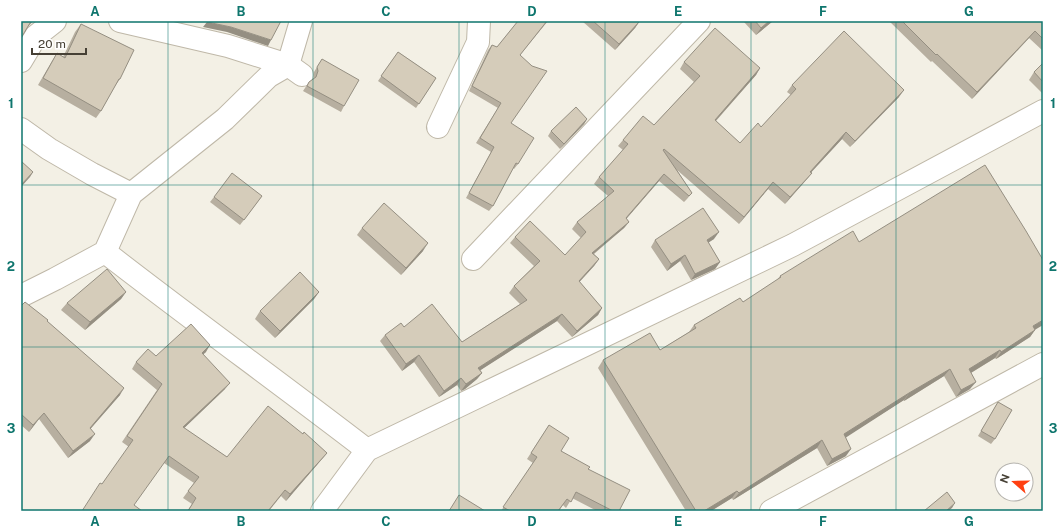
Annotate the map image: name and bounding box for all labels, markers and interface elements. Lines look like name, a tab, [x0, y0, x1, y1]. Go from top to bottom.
text: A	[90, 4, 100, 19]
text: B	[237, 4, 246, 19]
text: C	[381, 4, 391, 19]
text: D	[527, 4, 537, 19]
text: E	[674, 4, 682, 19]
text: F	[819, 4, 827, 19]
text: G	[964, 4, 974, 19]
scale bar	[32, 30, 86, 56]
text: 20 m	[38, 37, 66, 51]
text: 1	[8, 96, 14, 111]
text: 1	[1050, 96, 1056, 111]
text: 2	[7, 259, 15, 274]
text: 2	[1049, 259, 1057, 274]
text: 3	[7, 421, 16, 436]
text: 3	[1049, 421, 1058, 436]
north arrow	[994, 462, 1034, 502]
text: N	[997, 472, 1012, 485]
text: A	[90, 514, 100, 529]
text: B	[237, 514, 246, 529]
text: C	[381, 514, 391, 529]
text: D	[527, 514, 537, 529]
text: E	[674, 514, 682, 529]
text: F	[819, 514, 827, 529]
text: G	[964, 514, 974, 529]

